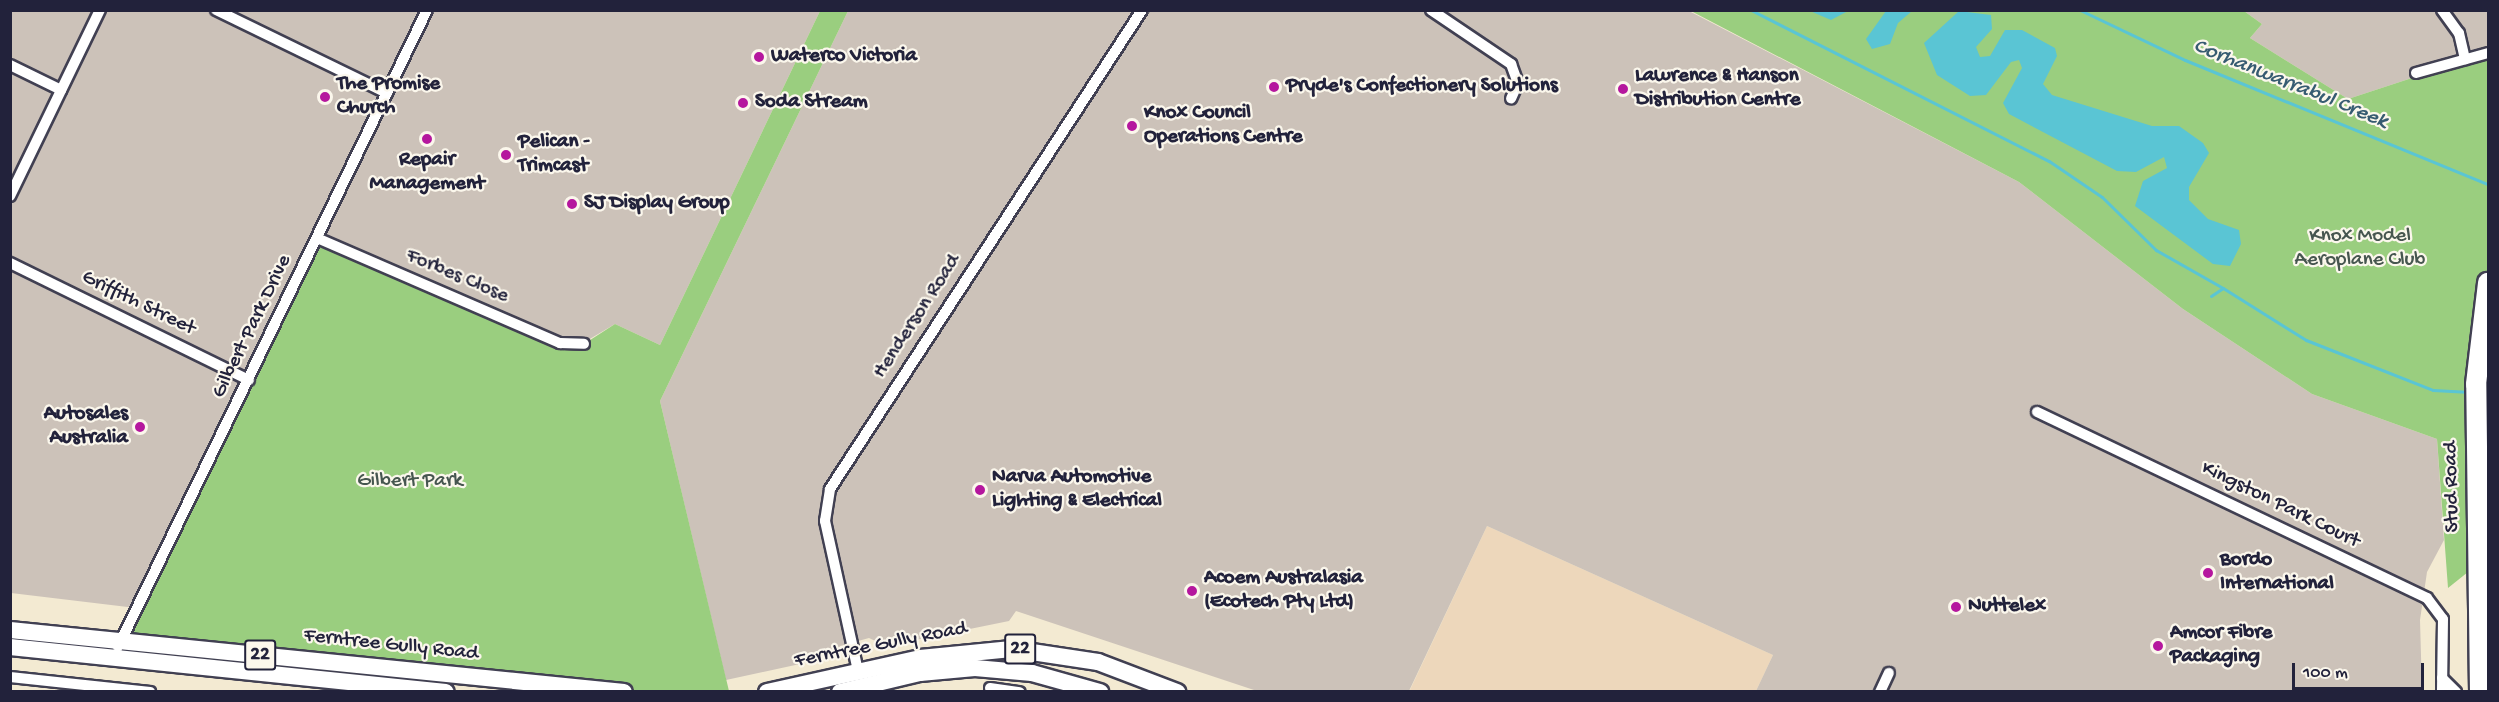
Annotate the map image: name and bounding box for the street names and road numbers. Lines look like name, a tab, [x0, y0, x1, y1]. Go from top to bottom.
street label: Forbes Close	[402, 244, 512, 310]
street label: Henderson Road	[869, 250, 967, 384]
street label: Gilbert Park Drive	[207, 251, 299, 403]
street label: Griffith Street	[77, 266, 199, 342]
street label: Stud Road	[2440, 441, 2466, 533]
street label: Kingston Park Court	[2197, 457, 2363, 555]
street label: Ferntree Gully Road	[793, 617, 969, 675]
street label: Ferntree Gully Road	[303, 624, 479, 668]
road number: 22	[1004, 632, 1036, 666]
road number: 22	[244, 638, 276, 672]

